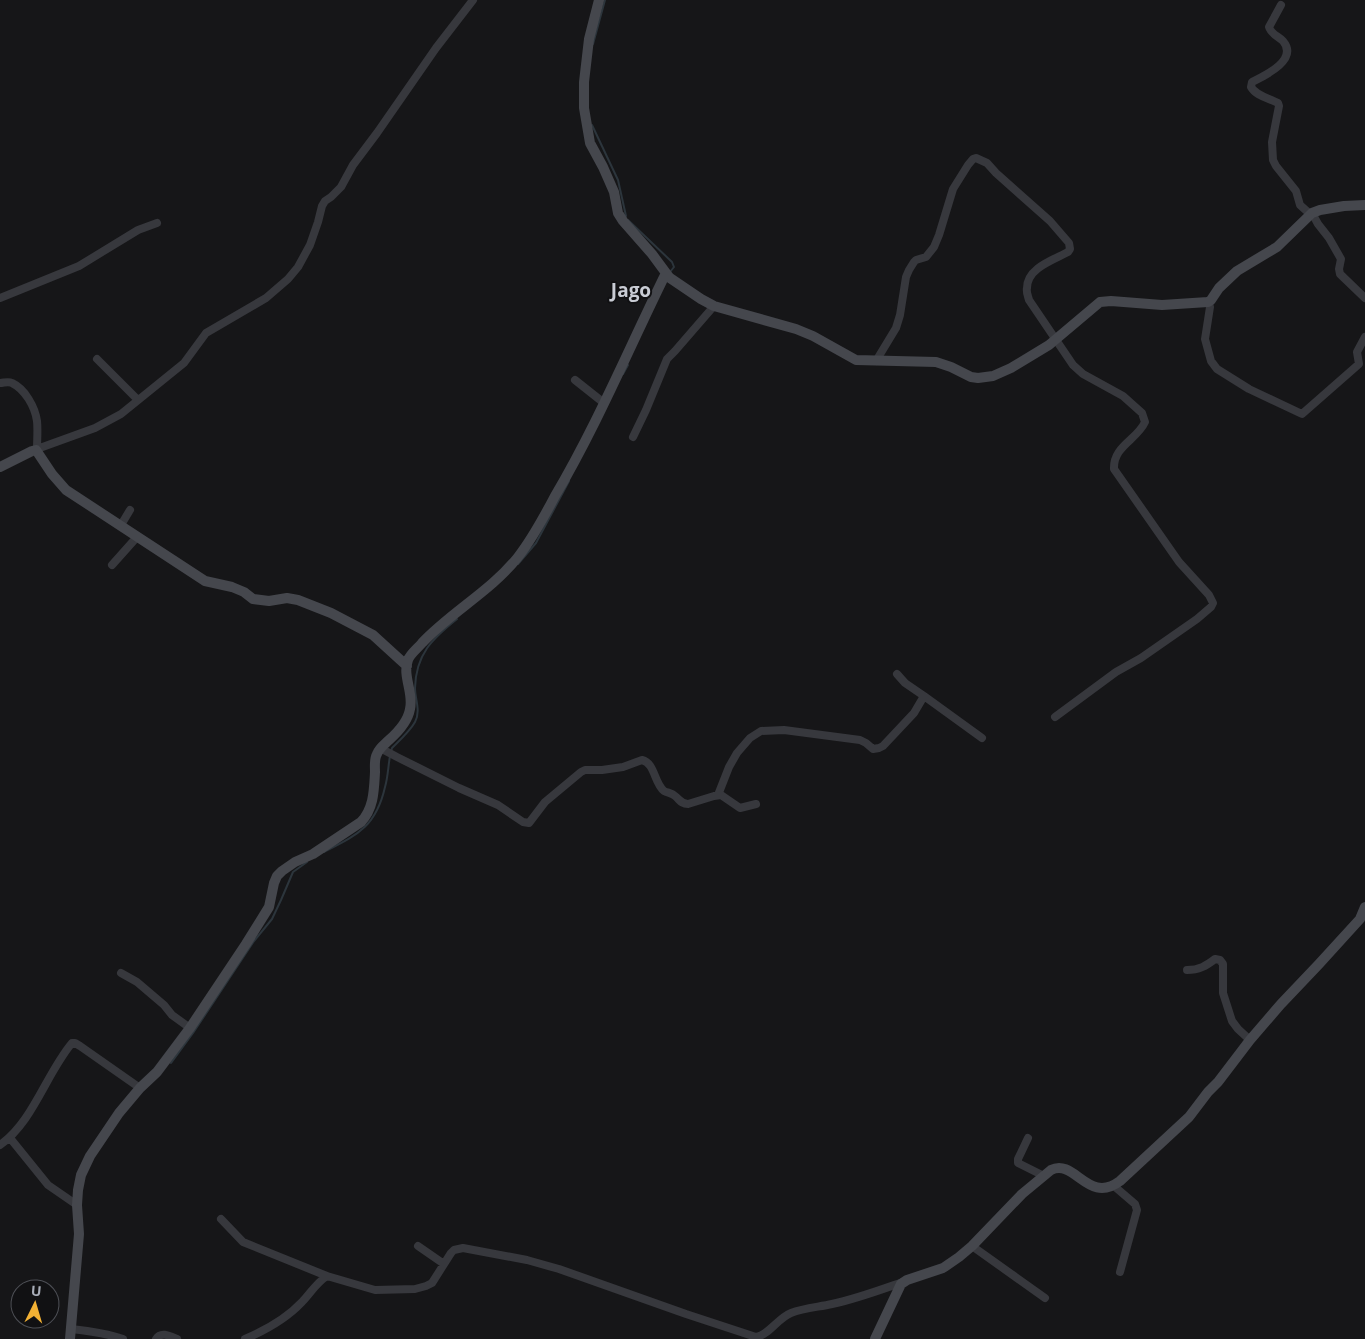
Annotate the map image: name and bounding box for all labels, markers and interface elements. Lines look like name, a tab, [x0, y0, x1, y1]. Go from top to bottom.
district label: Jago	[609, 277, 651, 303]
north arrow	[10, 1279, 60, 1329]
text: U	[30, 1281, 42, 1300]

